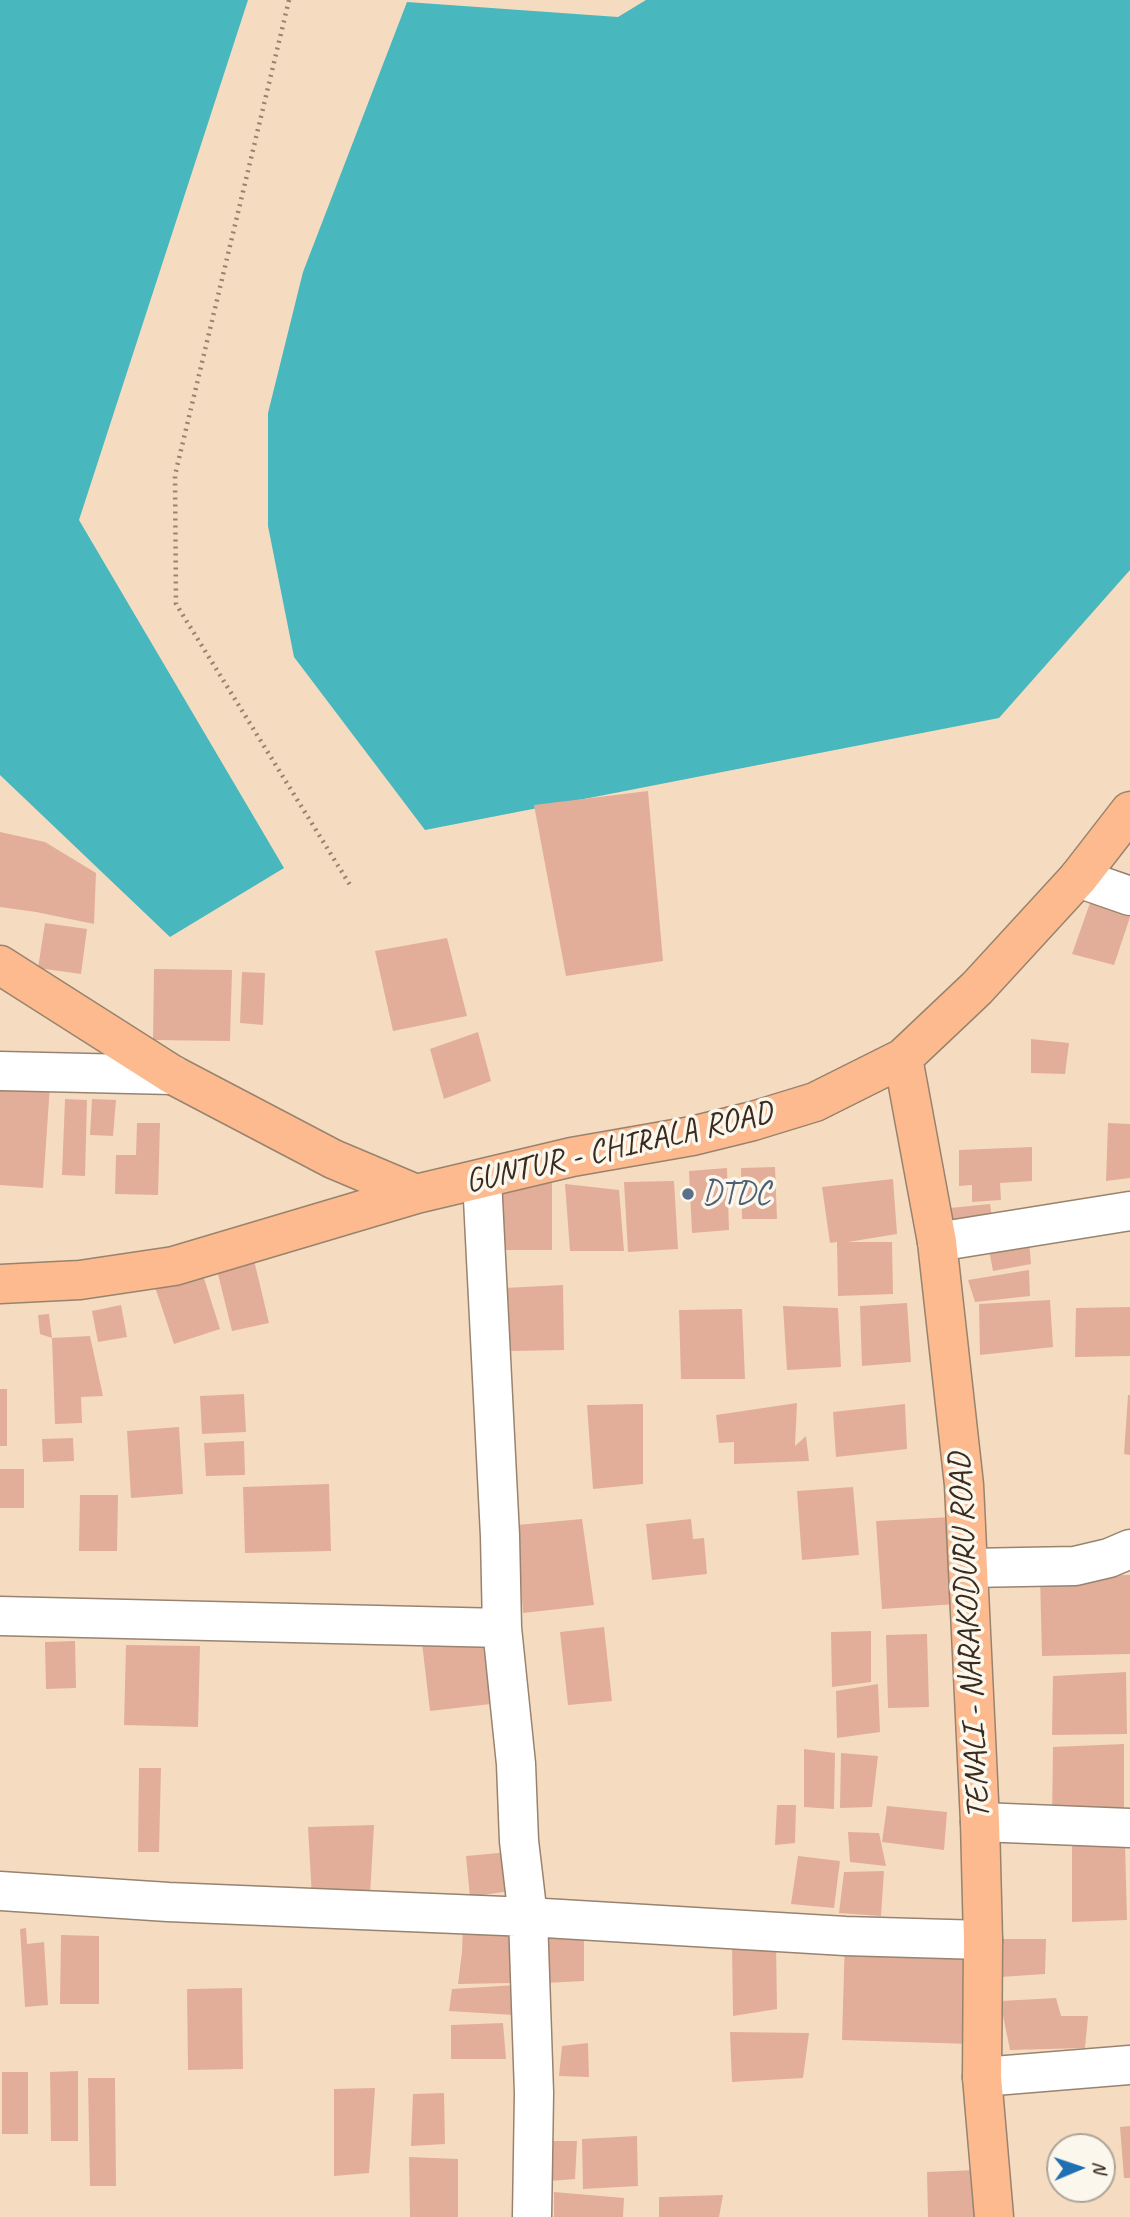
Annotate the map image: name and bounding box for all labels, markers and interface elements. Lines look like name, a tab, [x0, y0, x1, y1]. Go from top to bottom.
street label: GUNTUR - CHIRALA ROAD	[462, 1093, 776, 1203]
place label: DTDC	[702, 1174, 770, 1214]
marker: DTDC	[680, 1186, 696, 1202]
street label: TENALI - NARAKODURU ROAD	[941, 1452, 999, 1820]
north arrow	[1046, 2133, 1116, 2203]
text: N	[1088, 2161, 1112, 2174]

